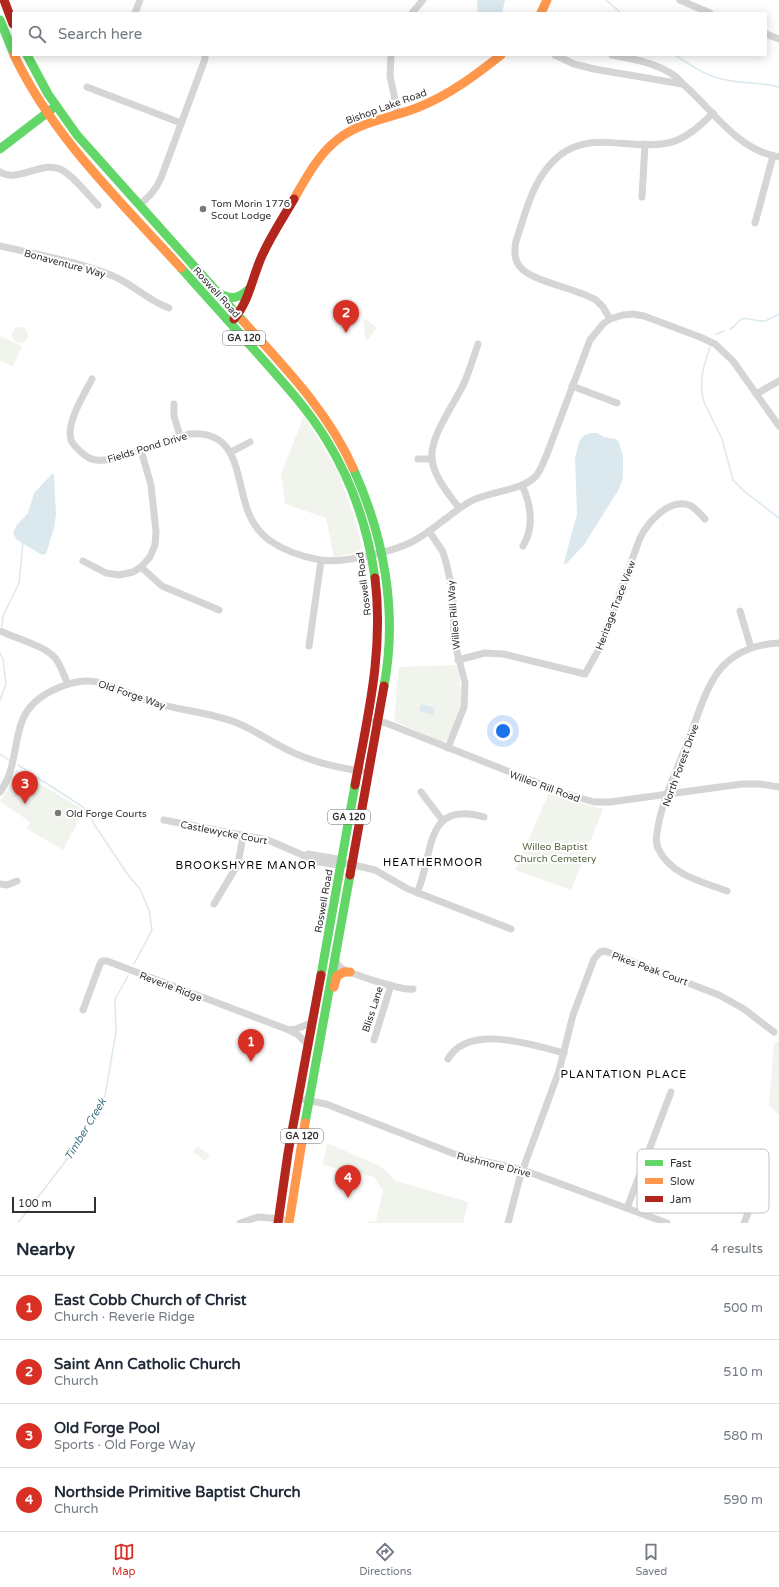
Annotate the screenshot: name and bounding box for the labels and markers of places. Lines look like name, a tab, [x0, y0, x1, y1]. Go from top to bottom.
place label: Tom Morin 1776 Scout Lodge	[211, 198, 290, 222]
marker: Tom Morin 1776 Scout Lodge	[198, 204, 208, 214]
pin: 2	[333, 300, 359, 333]
pin: 3	[12, 771, 38, 804]
marker: Old Forge Courts	[53, 808, 63, 818]
place label: Old Forge Courts	[66, 808, 147, 820]
pin: 1	[238, 1029, 264, 1062]
pin: 4	[335, 1165, 361, 1198]

